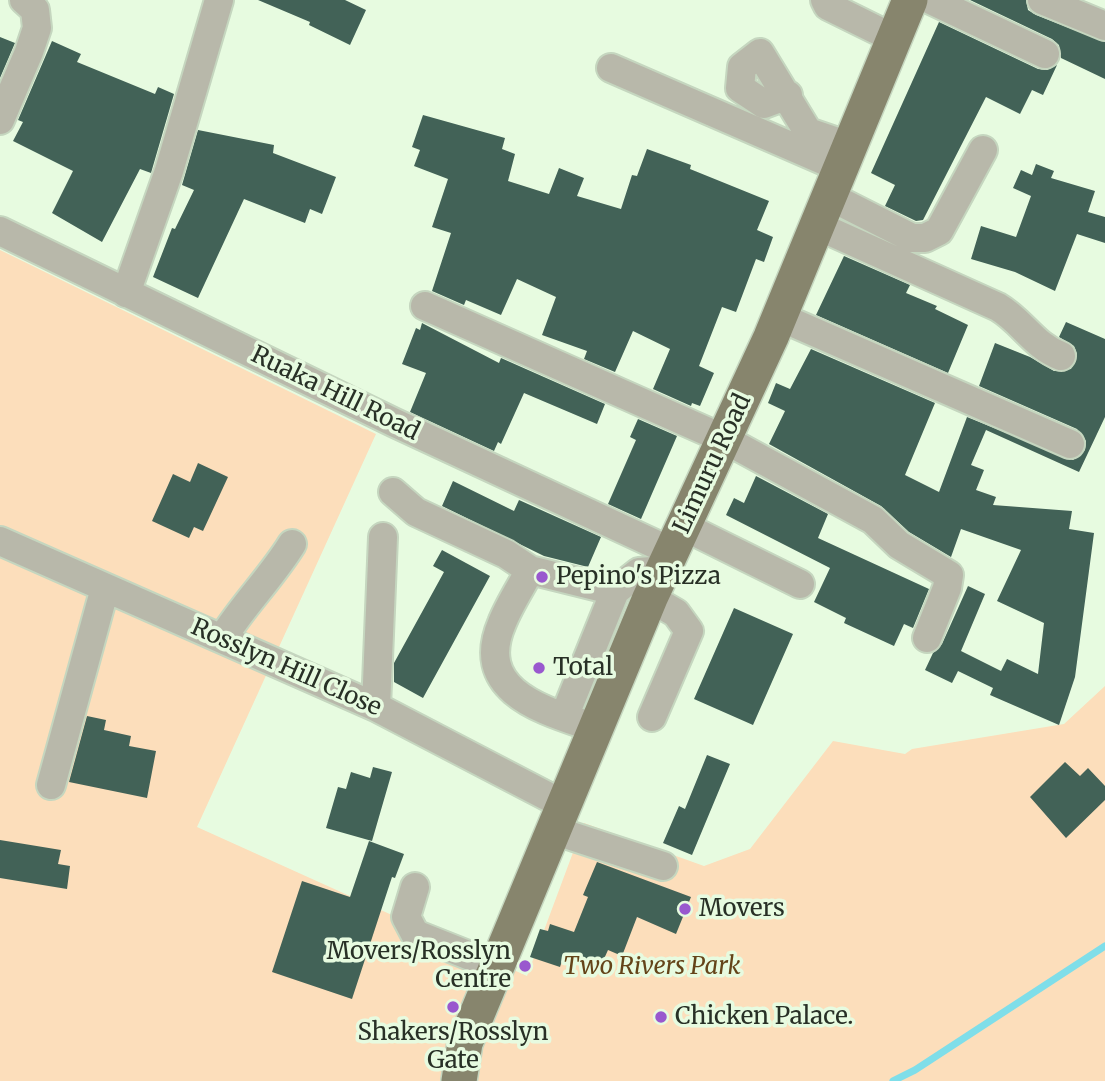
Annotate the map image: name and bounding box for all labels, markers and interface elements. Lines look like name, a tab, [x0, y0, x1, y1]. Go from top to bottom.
street label: Ruaka Hill Road	[246, 341, 424, 447]
street label: Limuru Road	[668, 390, 758, 538]
place label: Pepino's Pizza	[556, 563, 721, 591]
marker: Pepino's Pizza	[534, 569, 550, 585]
street label: Rosslyn Hill Close	[186, 613, 386, 723]
place label: Total	[553, 654, 613, 682]
marker: Total	[531, 660, 547, 676]
place label: Movers	[699, 895, 785, 923]
marker: Movers	[677, 901, 693, 917]
place label: Movers/Rosslyn Centre	[327, 938, 511, 994]
park label: Two Rivers Park	[563, 953, 741, 981]
marker: Movers/Rosslyn Centre	[517, 958, 533, 974]
marker: Shakers/Rosslyn Gate	[445, 999, 461, 1015]
place label: Chicken Palace.	[675, 1003, 853, 1031]
marker: Chicken Palace.	[653, 1009, 669, 1025]
place label: Shakers/Rosslyn Gate	[357, 1019, 549, 1075]

